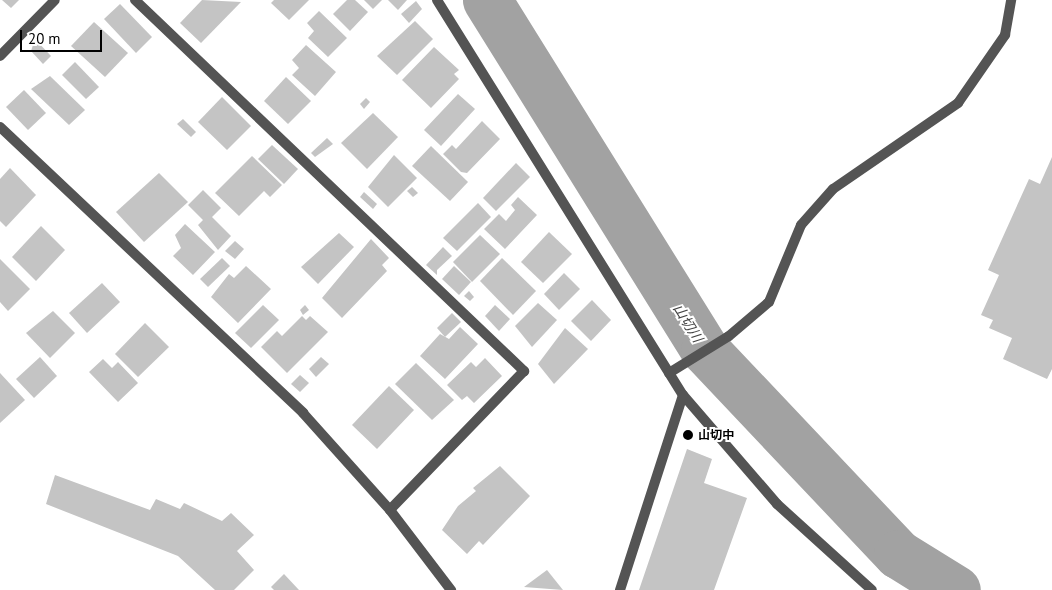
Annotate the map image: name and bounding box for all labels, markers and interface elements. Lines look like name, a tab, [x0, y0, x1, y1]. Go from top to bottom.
scale bar	[22, 20, 105, 52]
text: 20 m	[28, 29, 61, 48]
water label: 山切川	[670, 301, 706, 345]
place label: 山切中	[698, 428, 734, 442]
marker: 山切中	[682, 429, 694, 441]

